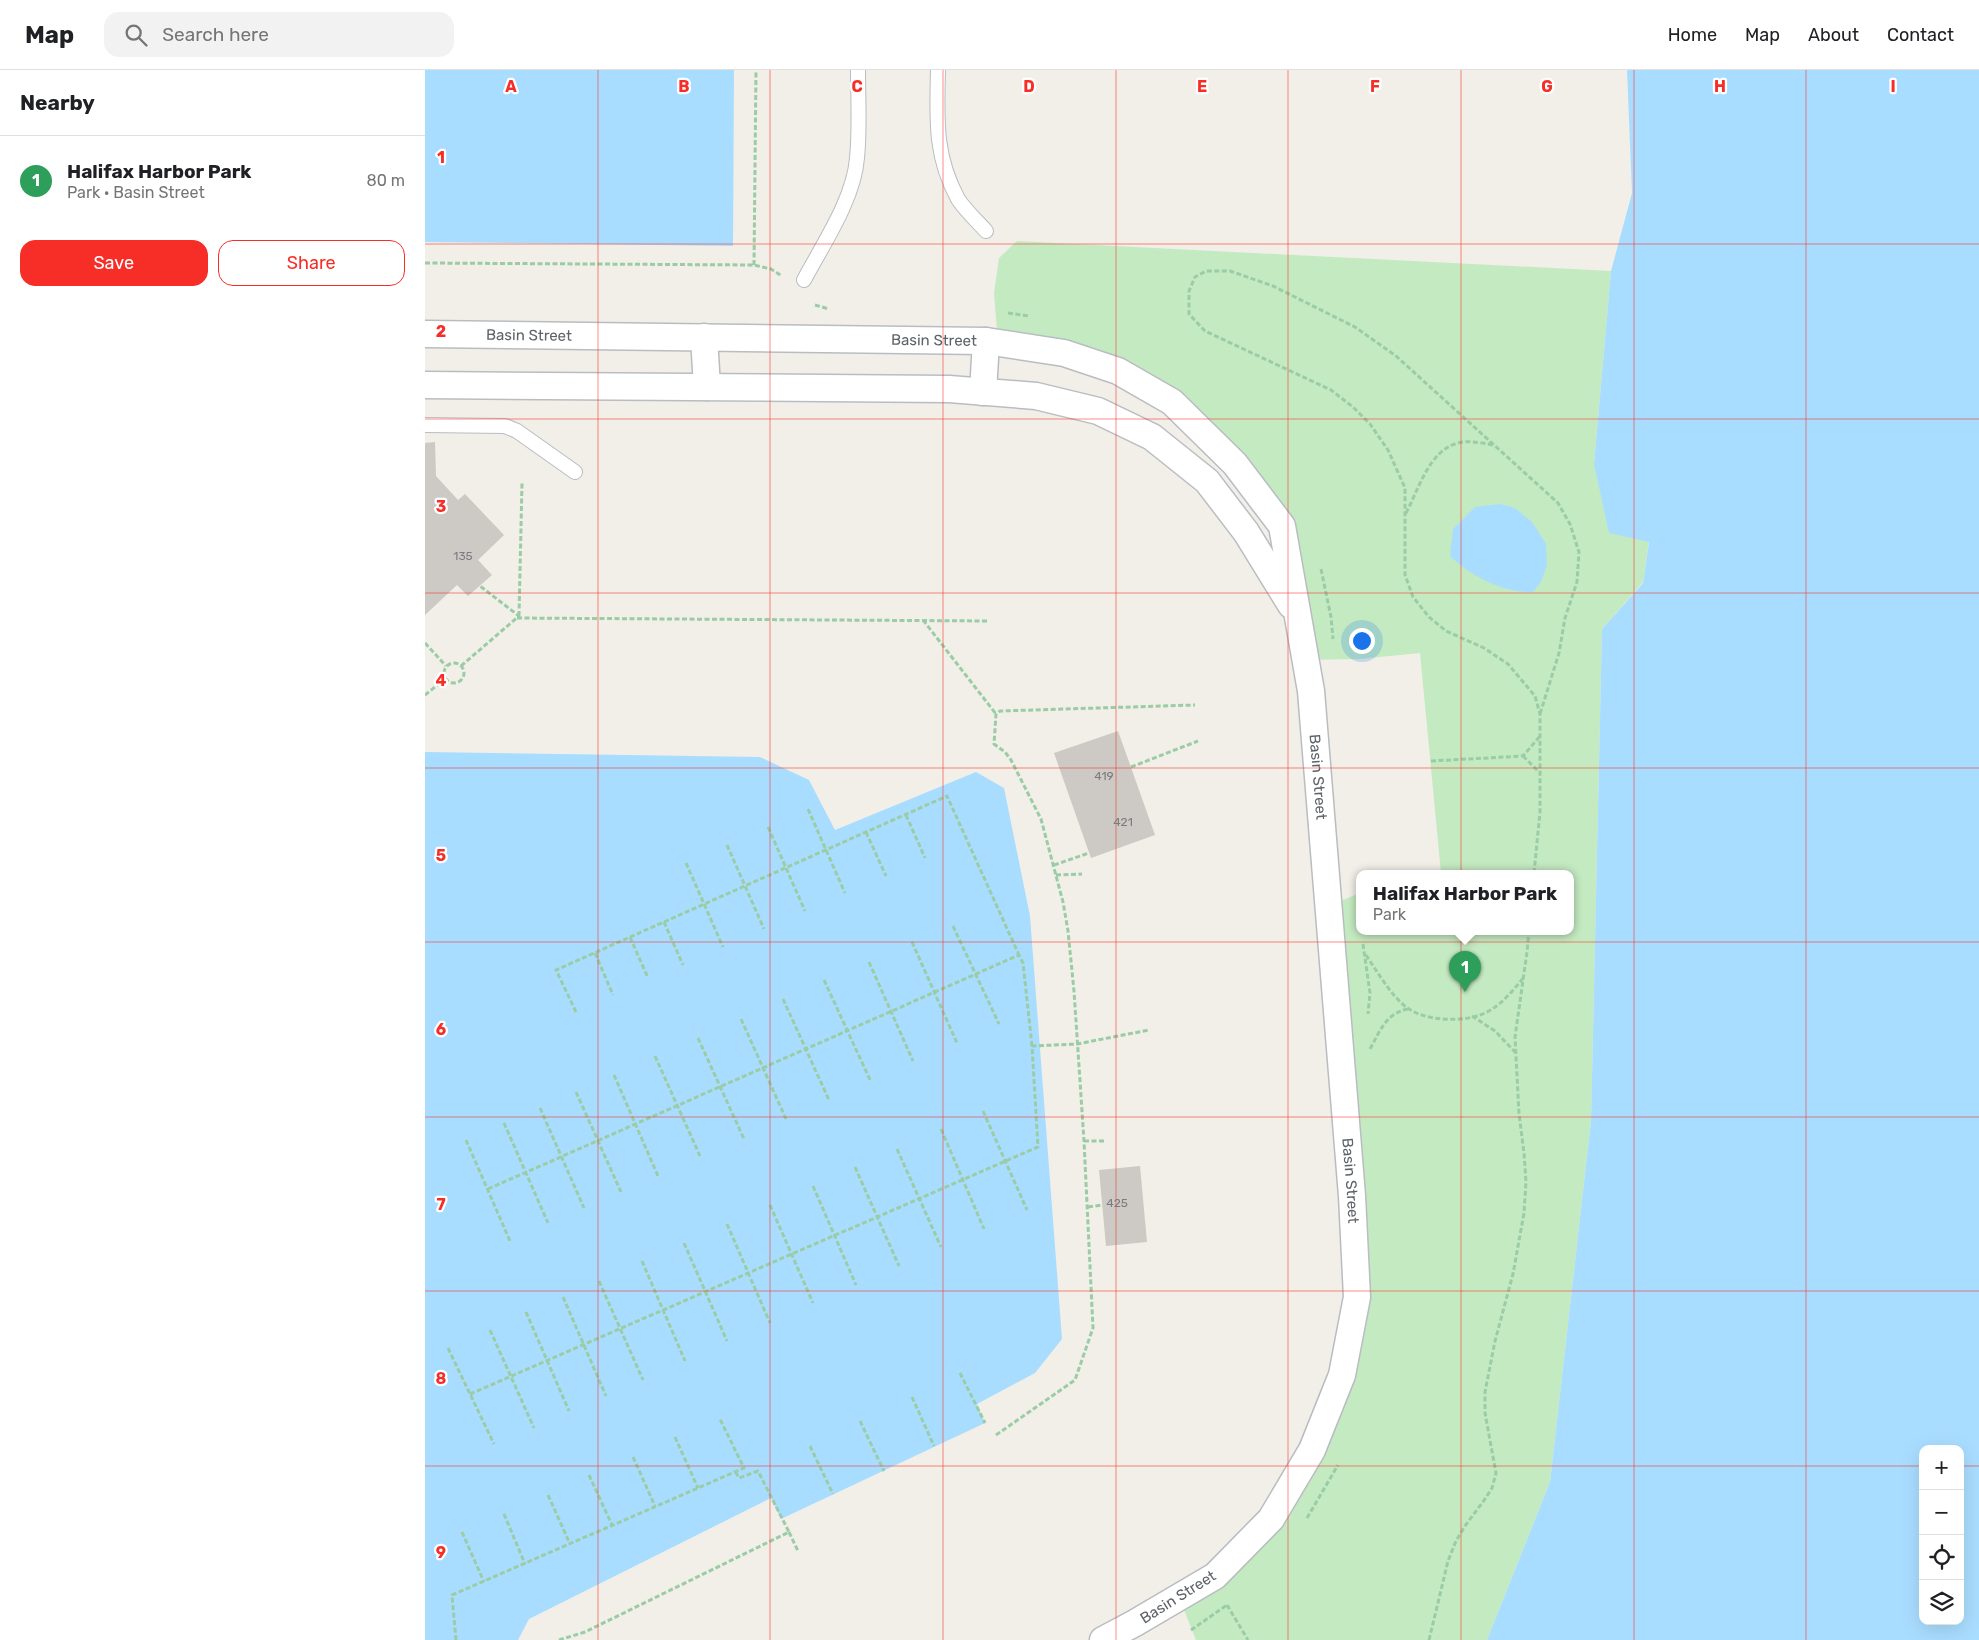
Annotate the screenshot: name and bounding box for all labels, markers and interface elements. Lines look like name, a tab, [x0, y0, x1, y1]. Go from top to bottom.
search box	[104, 12, 454, 57]
text: Map	[25, 21, 74, 49]
icon: search	[122, 21, 150, 49]
text: Search here	[162, 23, 269, 46]
text: Home	[1668, 24, 1717, 46]
text: Map	[1745, 24, 1780, 46]
text: About	[1808, 24, 1859, 46]
text: Contact	[1887, 24, 1954, 46]
text: A	[505, 77, 517, 96]
text: B	[678, 77, 690, 96]
text: C	[851, 77, 863, 96]
text: D	[1023, 77, 1035, 96]
text: E	[1197, 77, 1207, 96]
text: F	[1370, 77, 1380, 96]
text: G	[1541, 77, 1553, 96]
text: H	[1714, 77, 1726, 96]
text: I	[1890, 77, 1896, 96]
text: Nearby	[20, 90, 95, 115]
text: 1	[437, 148, 445, 167]
text: Halifax Harbor Park	[67, 160, 251, 183]
text: 1	[32, 171, 40, 190]
text: 80 m	[367, 171, 405, 190]
text: Park · Basin Street	[67, 183, 205, 202]
button: Save	[20, 240, 208, 286]
button: Share	[218, 240, 405, 286]
text: 2	[436, 322, 446, 341]
street label: Basin Street	[486, 326, 572, 345]
street label: Basin Street	[891, 331, 977, 350]
text: 3	[436, 497, 446, 516]
house number: 135	[453, 549, 473, 563]
your location	[1349, 628, 1375, 654]
text: 4	[436, 671, 447, 690]
street label: Basin Street	[1306, 733, 1330, 820]
house number: 419	[1094, 769, 1114, 783]
house number: 421	[1113, 815, 1133, 829]
text: 5	[436, 846, 446, 865]
popup	[1356, 870, 1574, 935]
text: Halifax Harbor Park	[1373, 882, 1557, 905]
text: Park	[1373, 905, 1406, 924]
pin: 1	[1449, 951, 1481, 992]
text: 6	[436, 1020, 446, 1039]
street label: Basin Street	[1338, 1137, 1362, 1224]
text: 7	[436, 1195, 446, 1214]
house number: 425	[1106, 1196, 1128, 1210]
text: 8	[436, 1369, 447, 1388]
map controls	[1919, 1445, 1964, 1625]
button: +	[1919, 1445, 1964, 1490]
button: −	[1919, 1490, 1964, 1535]
button: locate	[1919, 1535, 1964, 1580]
text: 9	[436, 1543, 446, 1562]
street label: Basin Street	[1137, 1567, 1219, 1627]
button: layers	[1919, 1580, 1964, 1625]

